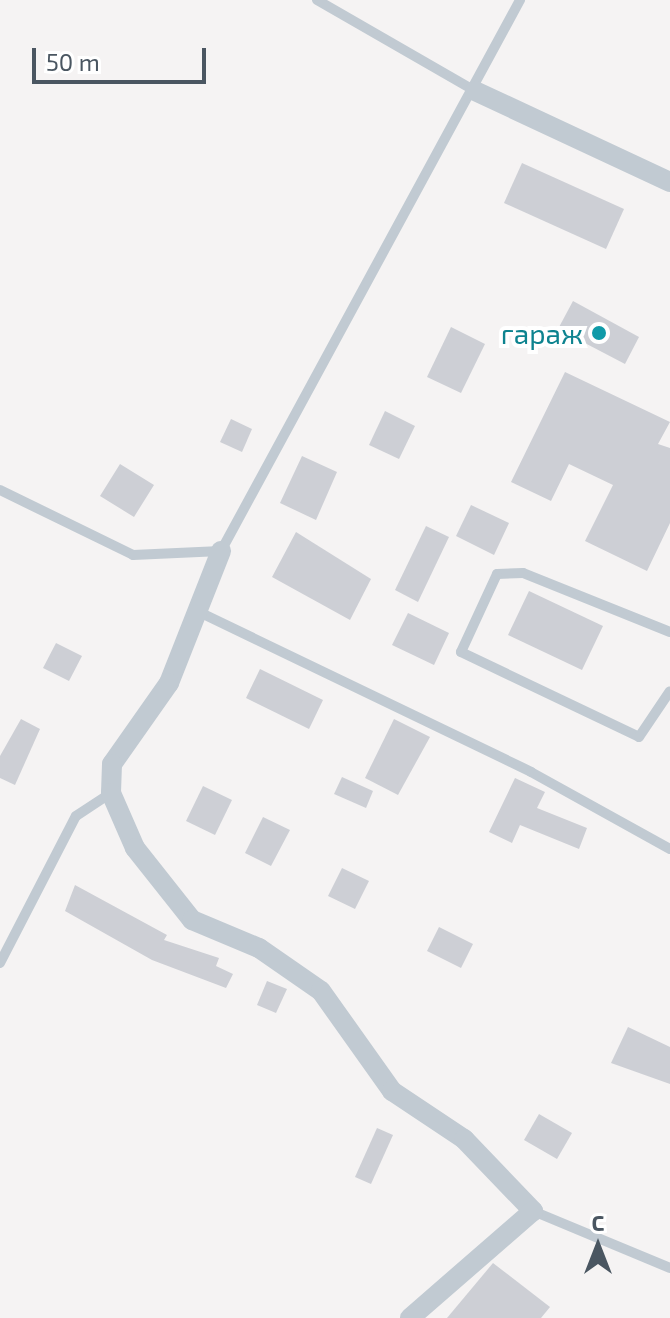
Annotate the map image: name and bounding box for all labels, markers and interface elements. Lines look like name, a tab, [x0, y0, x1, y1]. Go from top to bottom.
scale bar	[36, 32, 210, 82]
text: 50 m	[46, 47, 100, 76]
place label: гараж	[501, 316, 583, 350]
marker: гараж	[590, 324, 608, 342]
north arrow	[558, 1206, 638, 1286]
text: С	[592, 1209, 604, 1235]

